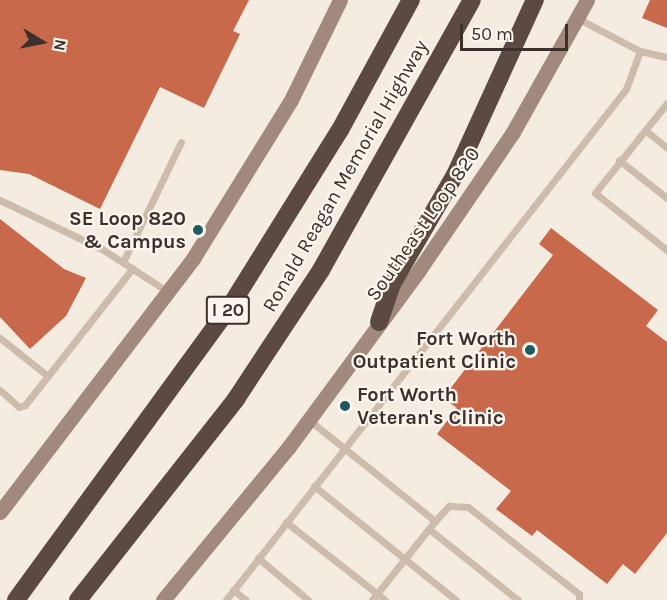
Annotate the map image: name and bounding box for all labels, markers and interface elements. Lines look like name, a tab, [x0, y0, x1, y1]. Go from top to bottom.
north arrow	[12, 12, 72, 72]
scale bar	[463, 12, 571, 50]
text: 50 m	[471, 23, 513, 45]
street label: Ronald Reagan Memorial Highway	[257, 36, 433, 316]
text: N	[50, 38, 71, 53]
street label: Southeast Loop 820	[361, 143, 485, 305]
place label: SE Loop 820 & Campus	[69, 207, 186, 254]
marker: SE Loop 820 & Campus	[191, 223, 205, 237]
road number: I 20	[206, 295, 250, 325]
place label: Fort Worth Outpatient Clinic	[353, 326, 516, 373]
marker: Fort Worth Outpatient Clinic	[521, 341, 539, 359]
place label: Fort Worth Veteran's Clinic	[357, 382, 503, 429]
marker: Fort Worth Veteran's Clinic	[338, 399, 352, 413]

